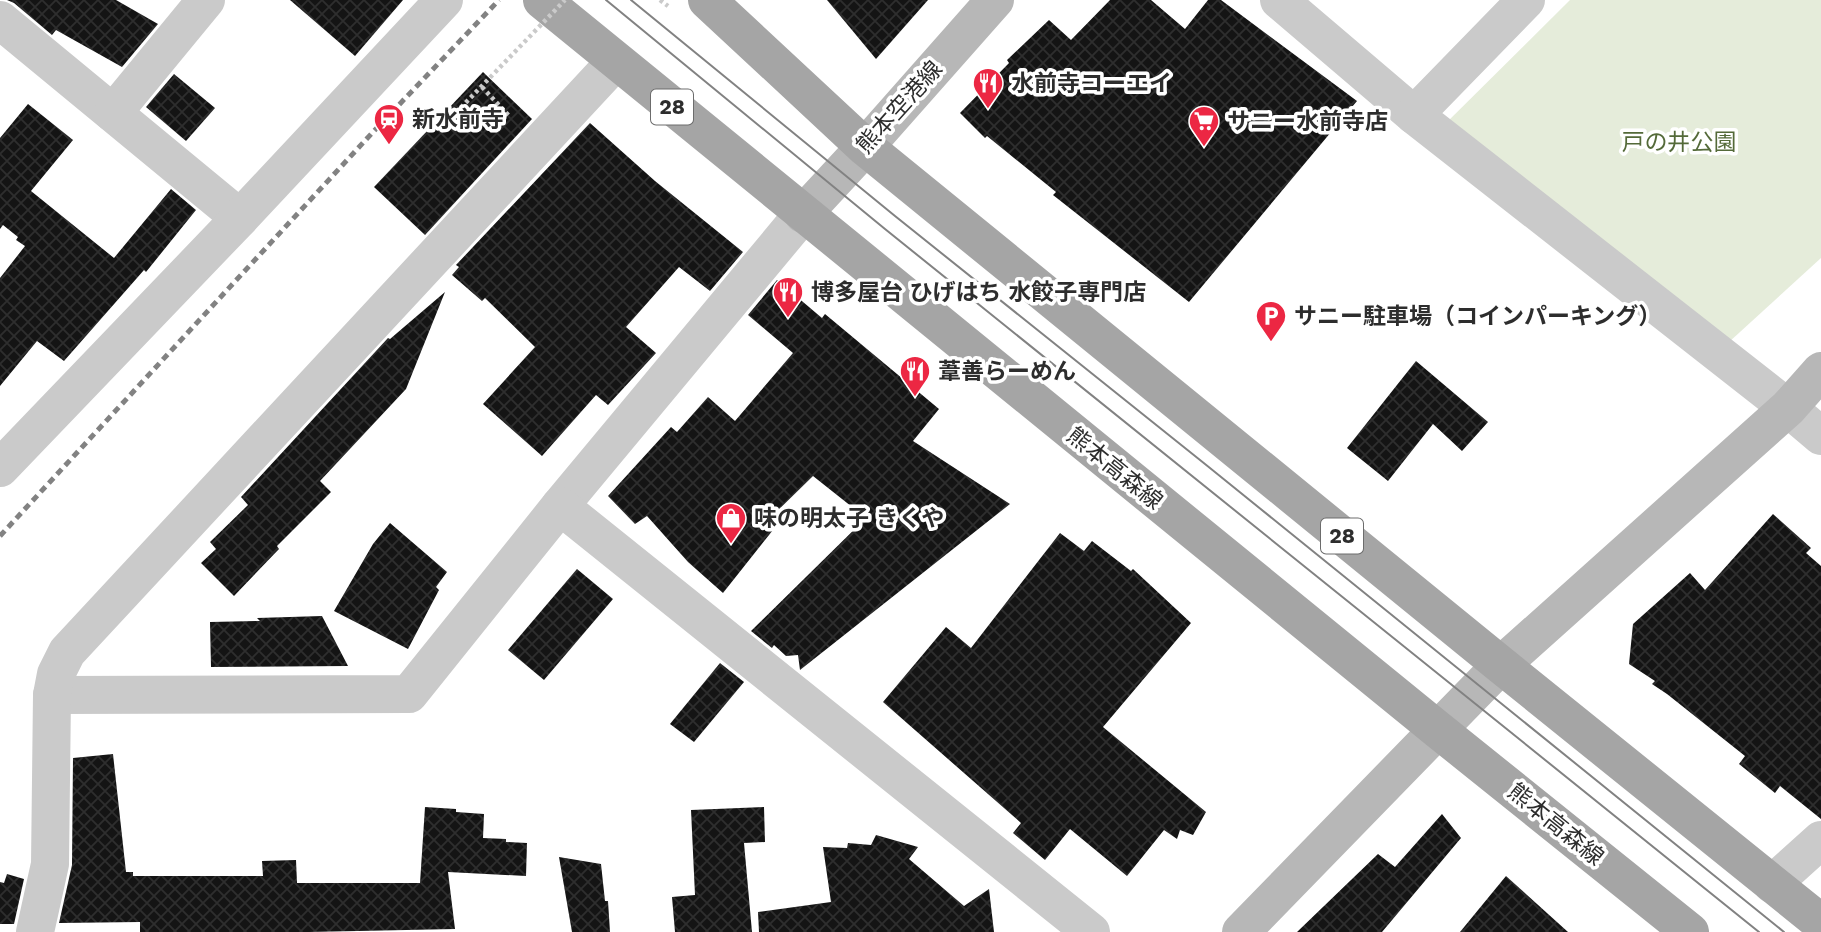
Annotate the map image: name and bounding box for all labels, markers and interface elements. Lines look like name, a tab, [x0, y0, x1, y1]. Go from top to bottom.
street label: 熊本空港線	[851, 56, 948, 159]
restaurant icon: 水前寺コーエイ	[971, 66, 1005, 110]
place label: 水前寺コーエイ	[1011, 70, 1172, 97]
road number: 28	[651, 90, 693, 124]
station icon: 新水前寺	[372, 102, 406, 146]
supermarket icon: サニー水前寺店	[1187, 104, 1221, 148]
place label: 新水前寺	[412, 106, 504, 133]
place label: サニー水前寺店	[1227, 108, 1388, 135]
park label: 戸の井公園	[1622, 129, 1737, 156]
restaurant icon: 博多屋台 ひげはち 水餃子専門店	[771, 275, 805, 319]
place label: 博多屋台 ひげはち 水餃子専門店	[811, 279, 1146, 306]
parking icon: サニー駐車場（コインパーキング）	[1254, 299, 1288, 343]
place label: サニー駐車場（コインパーキング）	[1294, 303, 1661, 330]
restaurant icon: 葦善らーめん	[898, 354, 932, 398]
place label: 葦善らーめん	[938, 358, 1076, 385]
street label: 熊本高森線	[1062, 422, 1168, 515]
shop icon: 味の明太子 きくや	[714, 501, 748, 545]
place label: 味の明太子 きくや	[754, 505, 945, 532]
road number: 28	[1321, 518, 1363, 554]
street label: 熊本高森線	[1503, 778, 1609, 871]

